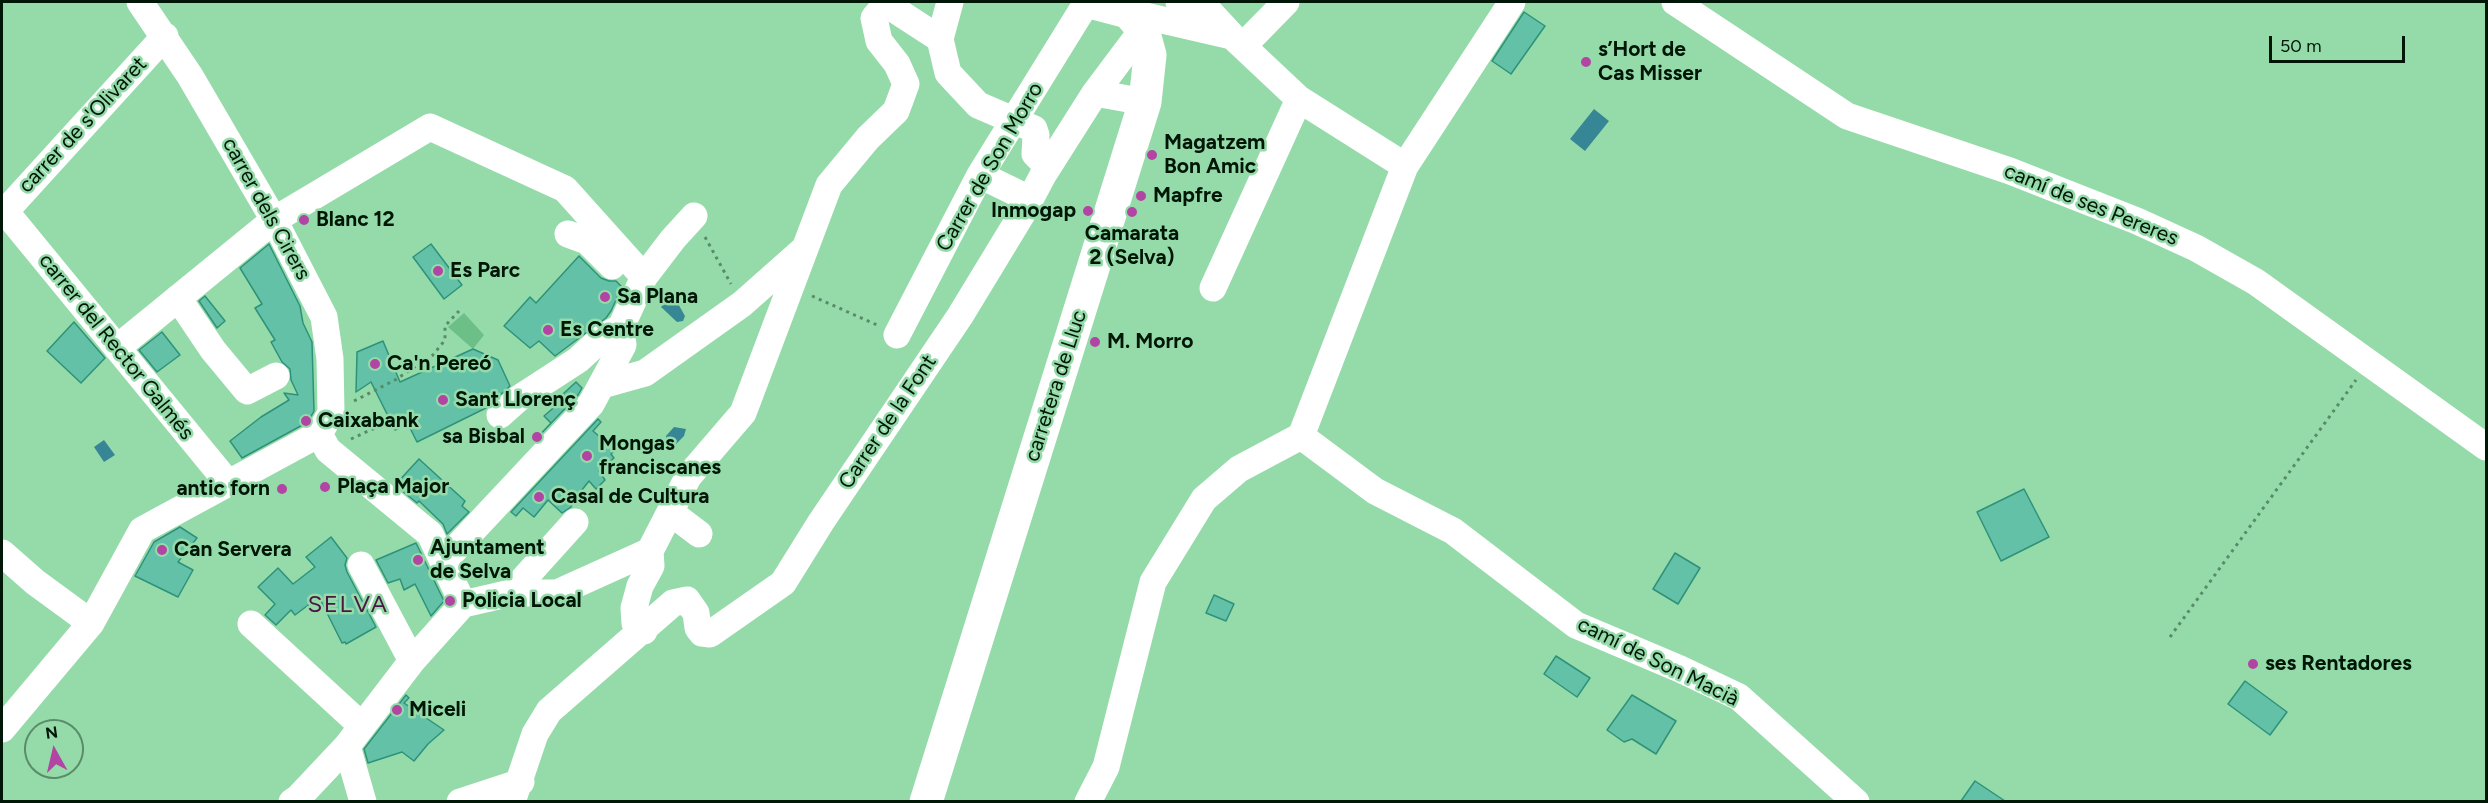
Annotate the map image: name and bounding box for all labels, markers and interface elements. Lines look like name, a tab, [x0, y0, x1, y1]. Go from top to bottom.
scale bar	[2272, 24, 2408, 62]
text: 50 m	[2280, 35, 2322, 57]
place label: s’Hort de Cas Misser	[1598, 37, 1702, 87]
street label: carrer de s'Olivaret	[14, 52, 152, 198]
marker: s’Hort de Cas Misser	[1579, 55, 1593, 69]
street label: Carrer de Son Morro	[931, 78, 1049, 256]
place label: Magatzem Bon Amic	[1164, 130, 1265, 180]
street label: carrer dels Cirers	[216, 133, 316, 285]
marker: Magatzem Bon Amic	[1145, 148, 1159, 162]
street label: camí de ses Pereres	[2000, 159, 2182, 251]
place label: Mapfre	[1153, 183, 1223, 209]
marker: Mapfre	[1134, 189, 1148, 203]
place label: Inmogap	[991, 198, 1076, 224]
marker: Inmogap	[1081, 204, 1095, 218]
marker: Camarata 2 (Selva)	[1125, 205, 1139, 219]
place label: Blanc 12	[316, 207, 395, 233]
marker: Blanc 12	[297, 213, 311, 227]
place label: Camarata 2 (Selva)	[1085, 221, 1179, 271]
street label: carrer del Rector Galmés	[33, 249, 199, 445]
place label: Es Parc	[450, 258, 520, 284]
marker: Es Parc	[431, 264, 445, 278]
place label: Sa Plana	[617, 284, 698, 310]
marker: Sa Plana	[598, 290, 612, 304]
street label: carretera de Lluc	[1020, 307, 1092, 465]
place label: Es Centre	[560, 317, 654, 343]
marker: Es Centre	[541, 323, 555, 337]
place label: M. Morro	[1107, 329, 1194, 355]
marker: M. Morro	[1088, 335, 1102, 349]
street label: Carrer de la Font	[834, 350, 942, 494]
place label: Ca'n Pereó	[387, 351, 491, 377]
marker: Ca'n Pereó	[368, 357, 382, 371]
place label: Sant Llorenç	[455, 387, 576, 413]
marker: Sant Llorenç	[436, 393, 450, 407]
place label: Caixabank	[318, 408, 419, 434]
marker: Caixabank	[299, 414, 313, 428]
place label: sa Bisbal	[442, 424, 525, 450]
marker: sa Bisbal	[530, 430, 544, 444]
place label: Mongas franciscanes	[599, 431, 721, 481]
marker: Mongas franciscanes	[580, 449, 594, 463]
place label: Plaça Major	[337, 474, 449, 500]
place label: antic forn	[176, 476, 270, 502]
marker: Plaça Major	[318, 480, 332, 494]
marker: antic forn	[275, 482, 289, 496]
place label: Casal de Cultura	[551, 484, 710, 510]
marker: Casal de Cultura	[532, 490, 546, 504]
place label: Ajuntament de Selva	[430, 535, 545, 585]
place label: Can Servera	[174, 537, 292, 563]
marker: Can Servera	[155, 543, 169, 557]
marker: Ajuntament de Selva	[411, 553, 425, 567]
place label: Policia Local	[462, 588, 582, 614]
district label: SELVA	[308, 591, 388, 619]
marker: Policia Local	[443, 594, 457, 608]
street label: camí de Son Macià	[1573, 612, 1743, 712]
place label: ses Rentadores	[2265, 651, 2412, 677]
marker: ses Rentadores	[2246, 657, 2260, 671]
place label: Miceli	[409, 697, 466, 723]
marker: Miceli	[390, 703, 404, 717]
north arrow	[24, 719, 84, 779]
text: N	[44, 722, 59, 743]

